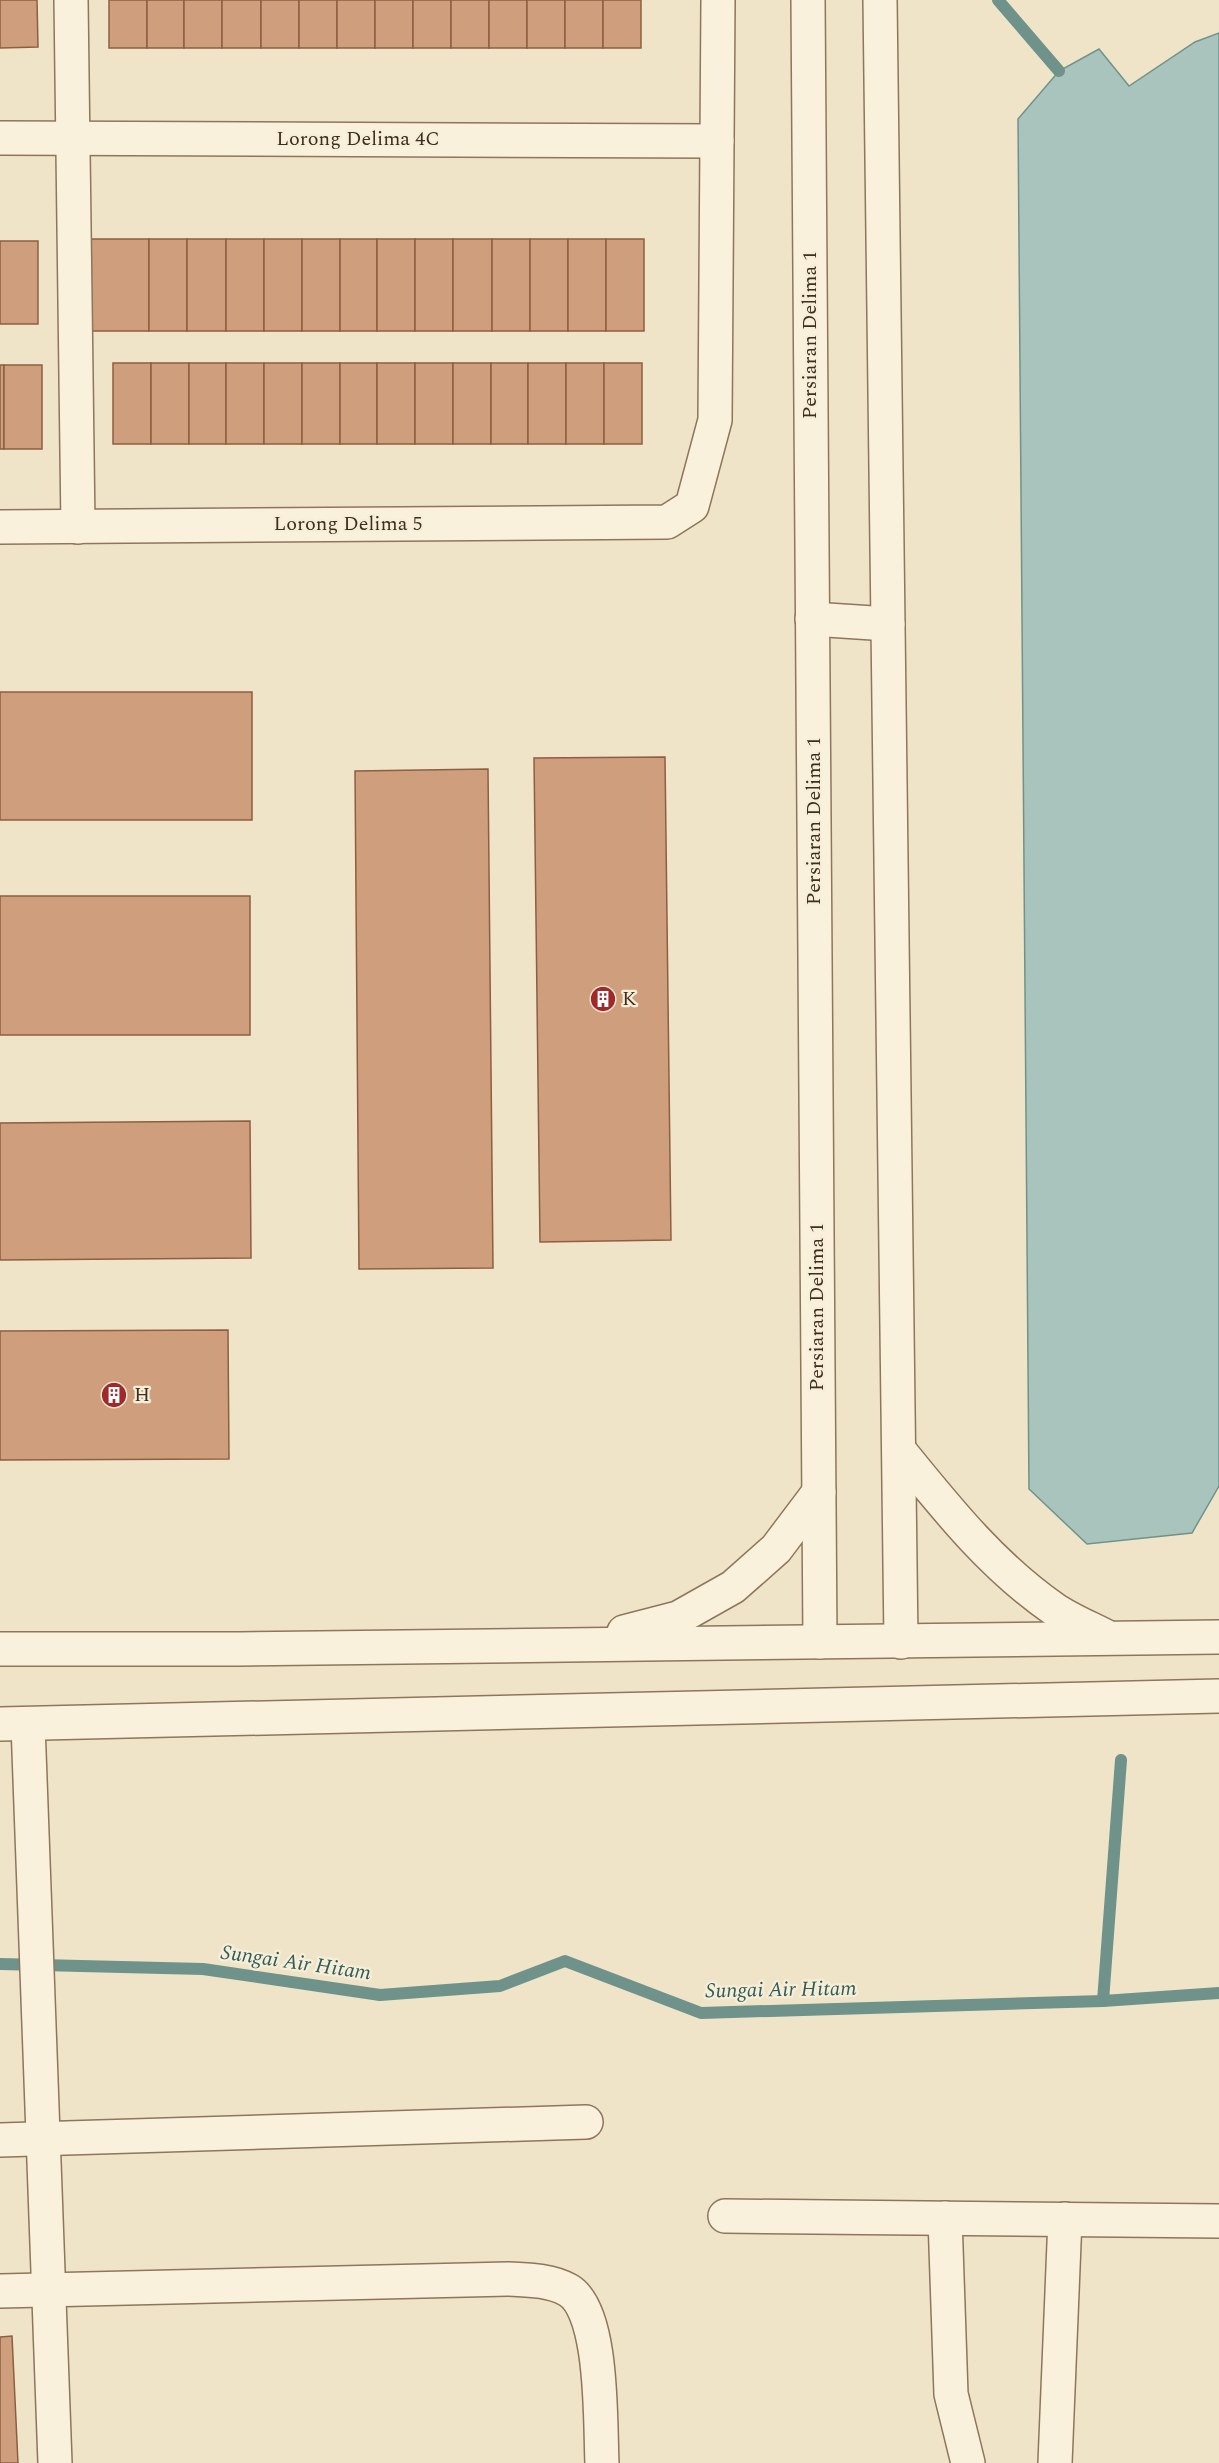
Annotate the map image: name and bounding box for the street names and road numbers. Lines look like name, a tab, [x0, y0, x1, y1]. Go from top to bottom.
street label: Lorong Delima 4C	[276, 124, 440, 154]
street label: Persiaran Delima 1	[795, 251, 825, 419]
street label: Lorong Delima 5	[274, 509, 422, 539]
street label: Persiaran Delima 1	[799, 737, 829, 905]
street label: Persiaran Delima 1	[802, 1223, 832, 1391]

